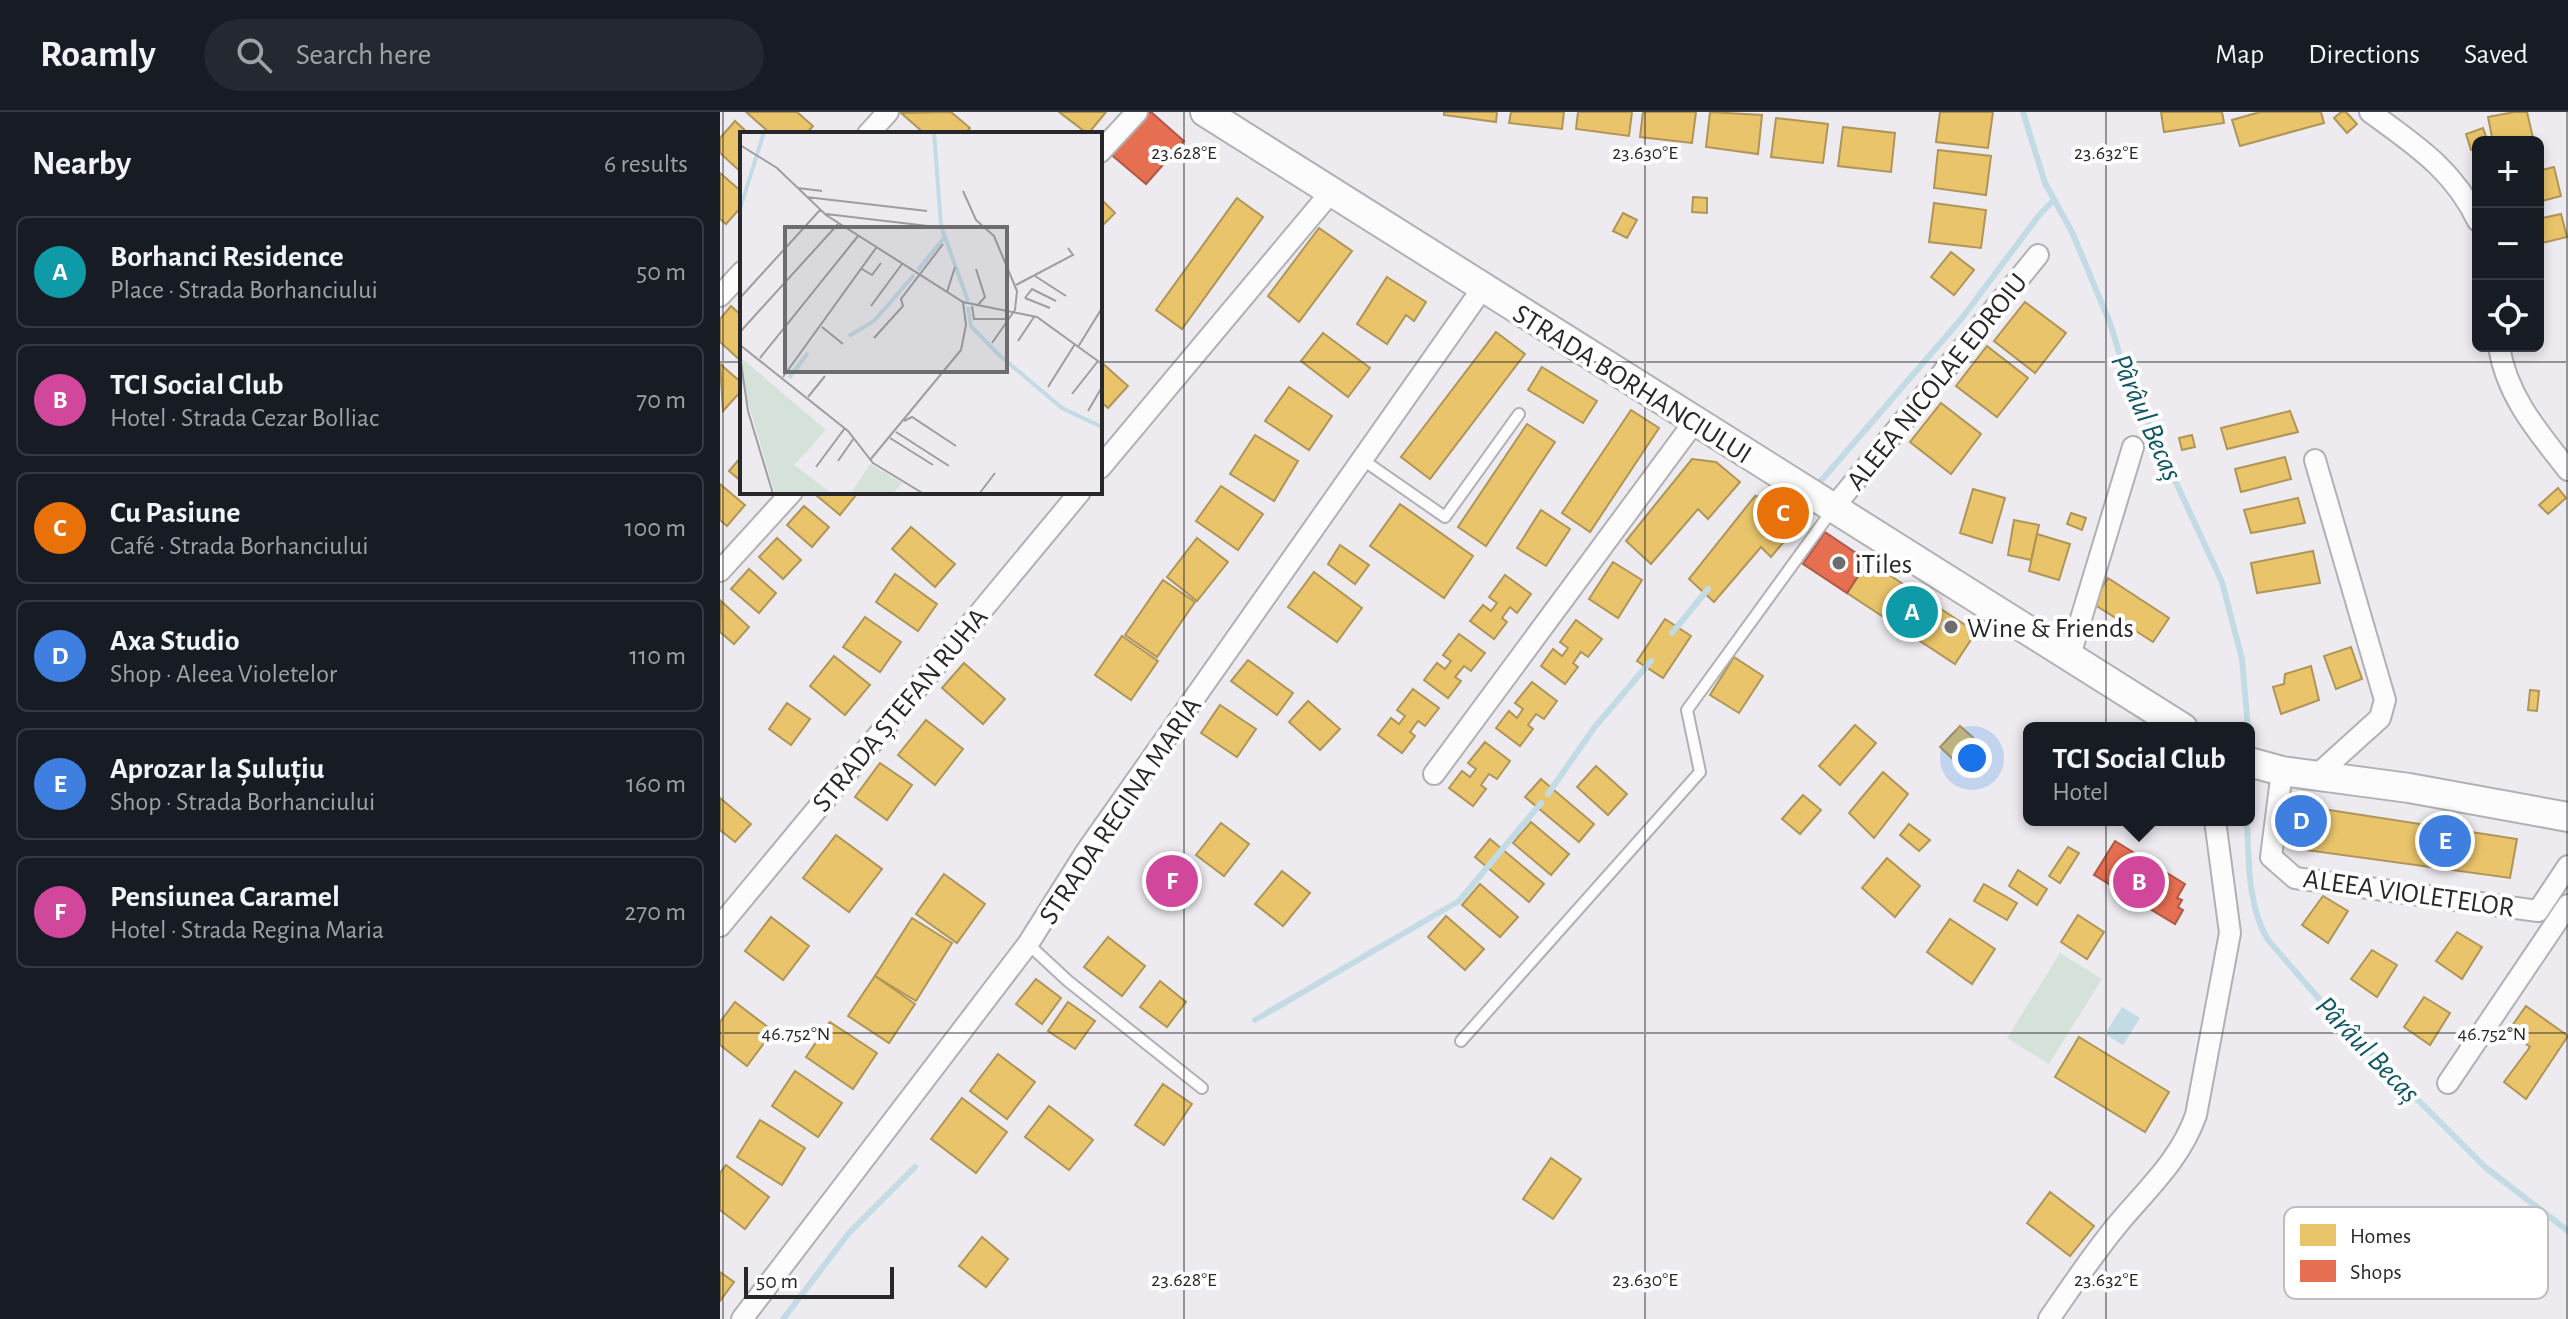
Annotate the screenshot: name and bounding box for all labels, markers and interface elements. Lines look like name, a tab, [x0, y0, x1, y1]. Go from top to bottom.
search box	[204, 19, 764, 91]
icon: search	[232, 33, 276, 77]
text: Roamly	[40, 36, 156, 74]
text: Search here	[296, 40, 431, 70]
text: Map	[2215, 41, 2264, 69]
text: Directions	[2308, 41, 2420, 69]
text: Saved	[2464, 41, 2528, 69]
inset map	[740, 132, 1102, 494]
map controls	[2472, 136, 2544, 352]
button: +	[2472, 136, 2544, 208]
text: 23.628°E	[1151, 143, 1217, 163]
text: 23.630°E	[1612, 143, 1678, 163]
text: 23.632°E	[2074, 143, 2138, 163]
text: Nearby	[32, 147, 131, 181]
text: 6 results	[604, 151, 688, 177]
button: −	[2472, 208, 2544, 280]
text: Borhanci Residence	[110, 242, 344, 272]
text: A	[52, 259, 68, 285]
text: 50 m	[636, 259, 686, 285]
street label: ALEEA NICOLAE EDROIU	[1842, 269, 2033, 496]
text: Place · Strada Borhanciului	[110, 277, 378, 303]
button: locate	[2472, 280, 2544, 352]
street label: STRADA BORHANCIULUI	[1508, 300, 1756, 470]
water label: Pârâul Becaș	[2103, 350, 2187, 486]
text: TCI Social Club	[110, 370, 283, 400]
text: B	[52, 387, 68, 413]
text: 70 m	[636, 387, 686, 413]
text: Hotel · Strada Cezar Bolliac	[110, 405, 379, 431]
pin: C	[1757, 483, 1809, 543]
text: Cu Pasiune	[110, 498, 241, 528]
text: C	[53, 515, 67, 541]
text: 100 m	[625, 515, 686, 541]
text: Café · Strada Borhanciului	[110, 533, 369, 559]
place label: iTiles	[1855, 551, 1912, 579]
marker: iTiles	[1830, 554, 1848, 572]
pin: A	[1886, 582, 1938, 642]
street label: STRADA ȘTEFAN RUHA	[808, 603, 994, 818]
place label: Wine & Friends	[1967, 615, 2134, 643]
marker: Wine & Friends	[1942, 618, 1960, 636]
text: Axa Studio	[110, 626, 239, 656]
text: D	[51, 643, 69, 669]
text: 110 m	[629, 643, 686, 669]
text: Shop · Aleea Violetelor	[110, 661, 337, 687]
street label: STRADA REGINA MARIA	[1034, 693, 1207, 930]
popup	[2023, 722, 2255, 826]
your location	[1952, 738, 1992, 778]
text: TCI Social Club	[2052, 744, 2226, 774]
text: Aprozar la Șuluțiu	[110, 754, 324, 784]
text: E	[53, 771, 67, 797]
text: 160 m	[626, 771, 686, 797]
text: Hotel	[2052, 779, 2109, 805]
text: Shop · Strada Borhanciului	[110, 789, 375, 815]
pin: D	[2275, 791, 2327, 851]
pin: E	[2419, 811, 2471, 871]
pin: F	[1146, 851, 1198, 911]
pin: B	[2113, 852, 2165, 912]
street label: ALEEA VIOLETELOR	[2302, 865, 2516, 923]
text: Pensiunea Caramel	[110, 882, 340, 912]
text: F	[54, 899, 66, 925]
text: 270 m	[625, 899, 686, 925]
text: Hotel · Strada Regina Maria	[110, 917, 384, 943]
water label: Pârâul Becaș	[2308, 991, 2425, 1110]
text: 46.752°N	[762, 1024, 830, 1044]
text: 46.752°N	[2458, 1024, 2526, 1044]
legend	[2284, 1207, 2548, 1299]
text: Homes	[2350, 1225, 2411, 1247]
text: Shops	[2350, 1261, 2402, 1283]
scale bar	[744, 1263, 894, 1299]
text: 50 m	[756, 1270, 798, 1292]
text: 23.628°E	[1151, 1270, 1217, 1290]
text: 23.630°E	[1612, 1270, 1678, 1290]
text: 23.632°E	[2074, 1270, 2138, 1290]

